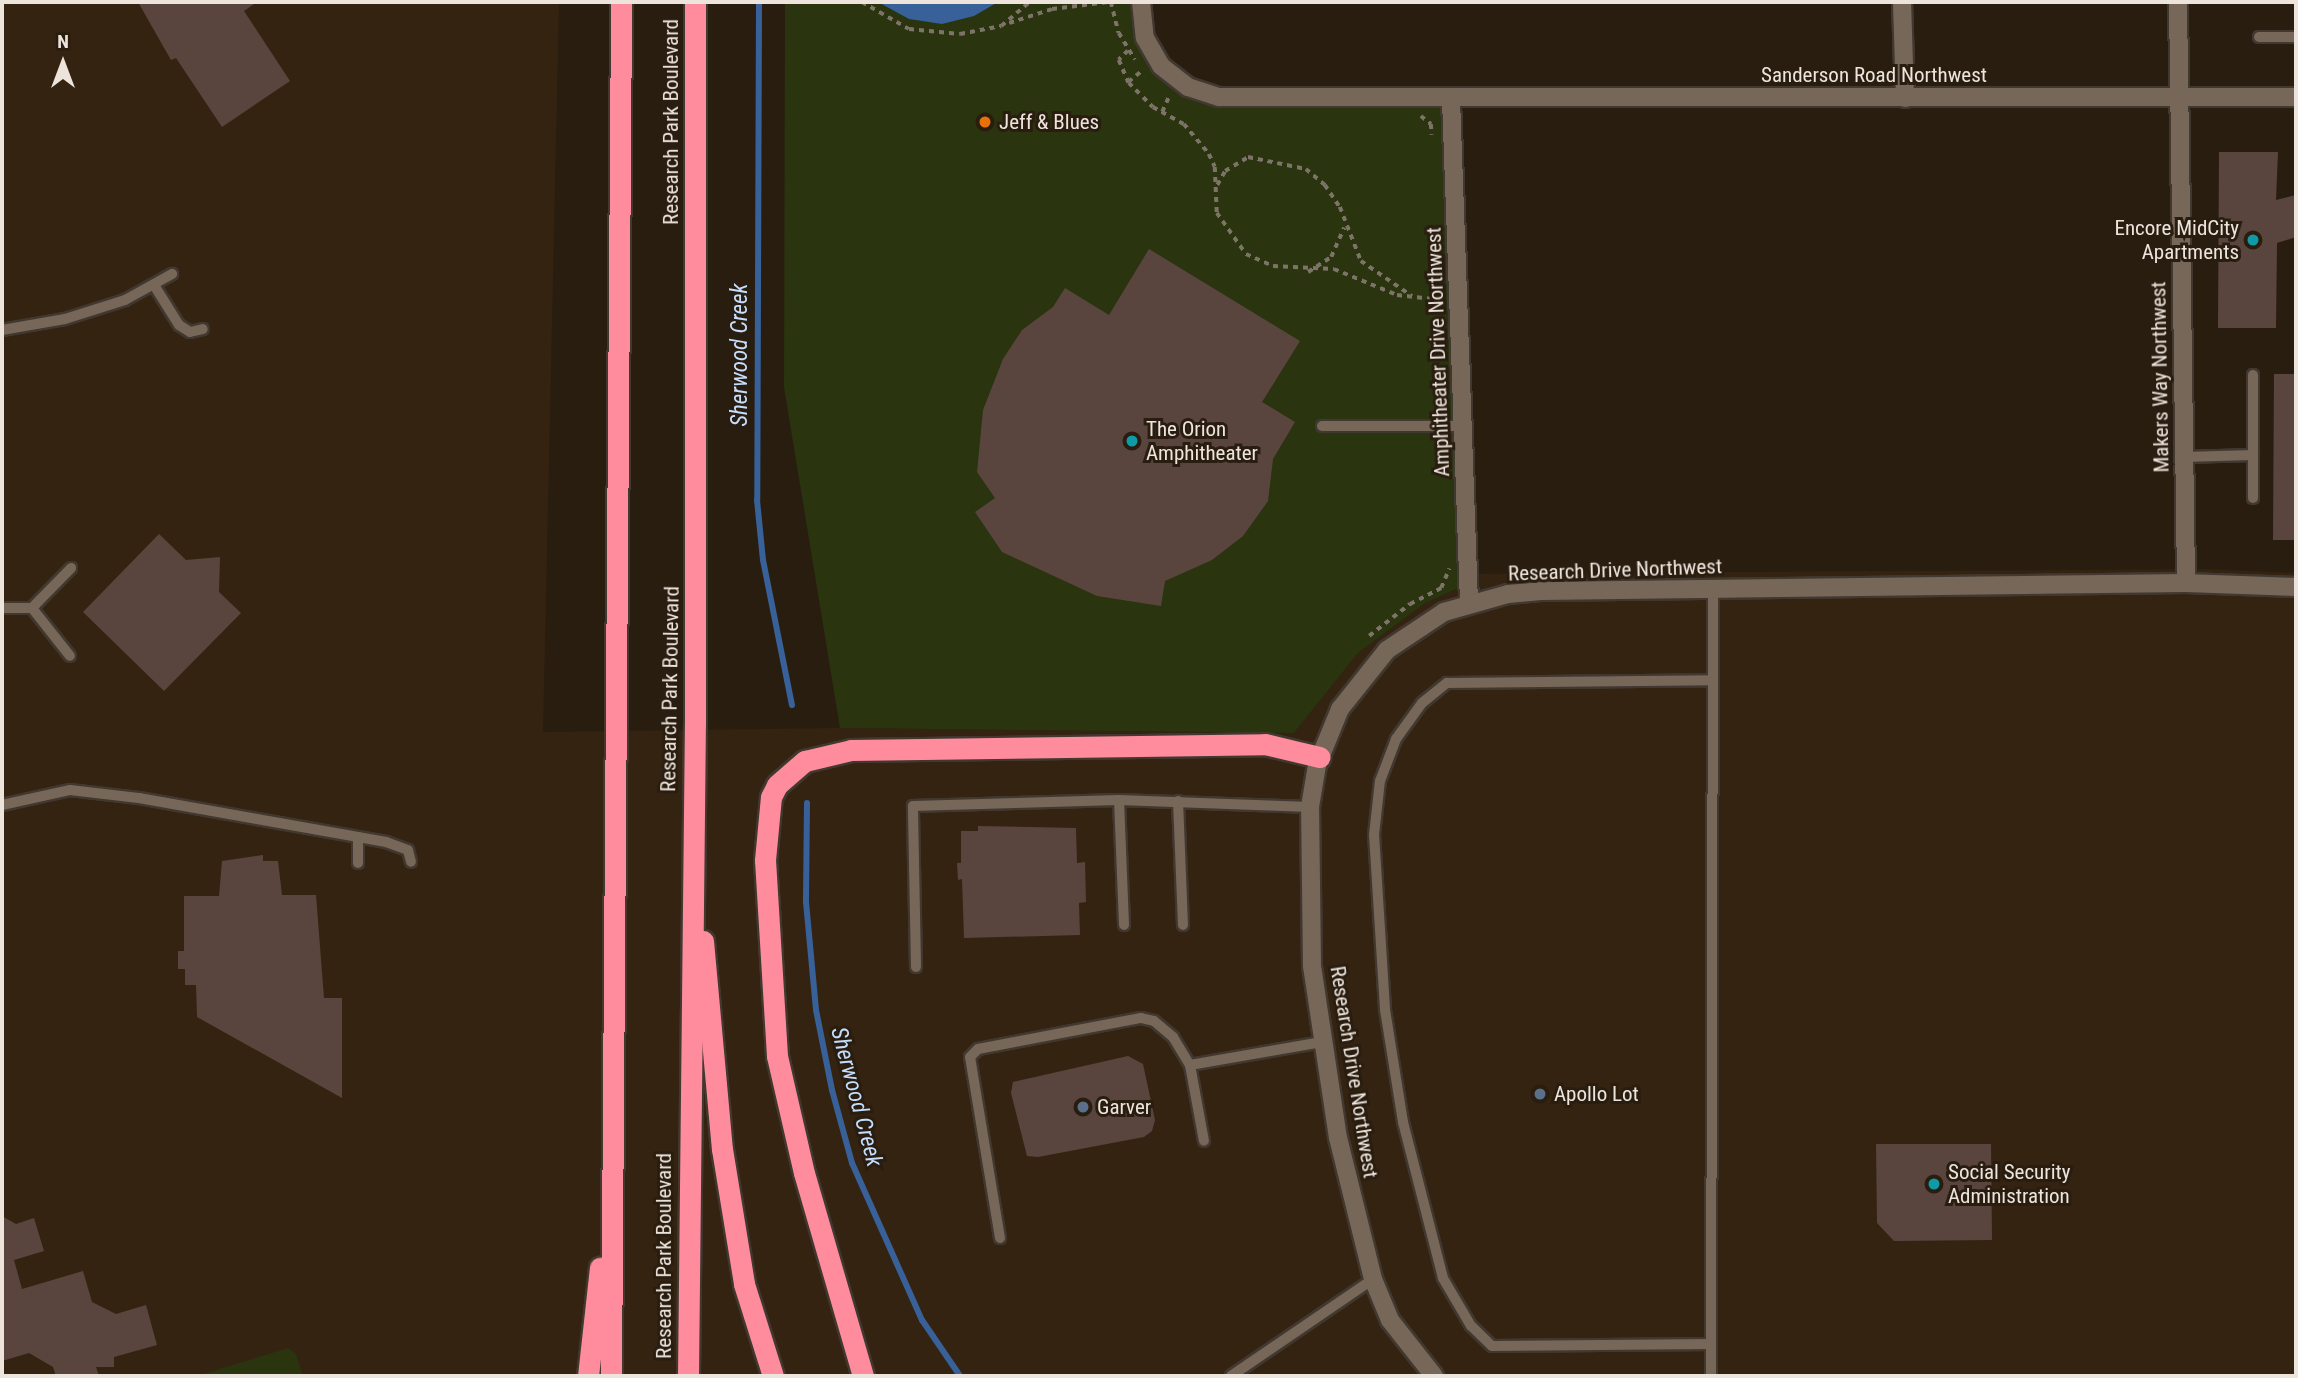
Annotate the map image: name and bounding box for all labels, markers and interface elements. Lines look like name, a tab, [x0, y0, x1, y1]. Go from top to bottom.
street label: Research Park Boulevard	[658, 19, 684, 225]
north arrow	[28, 28, 98, 98]
text: N	[57, 30, 69, 53]
street label: Sanderson Road Northwest	[1761, 62, 1987, 88]
place label: Jeff & Blues	[999, 109, 1099, 135]
marker: Jeff & Blues	[977, 114, 993, 130]
place label: Encore MidCity Apartments	[2114, 215, 2239, 265]
street label: Amphitheater Drive Northwest	[1421, 227, 1455, 477]
marker: Encore MidCity Apartments	[2245, 232, 2261, 248]
street label: Makers Way Northwest	[2146, 281, 2174, 473]
water label: Sherwood Creek	[726, 283, 754, 427]
place label: The Orion Amphitheater	[1146, 416, 1258, 466]
marker: The Orion Amphitheater	[1124, 433, 1140, 449]
street label: Research Drive Northwest	[1508, 554, 1722, 586]
street label: Research Park Boulevard	[656, 586, 684, 792]
street label: Research Drive Northwest	[1325, 964, 1383, 1180]
water label: Sherwood Creek	[824, 1024, 888, 1170]
place label: Apollo Lot	[1554, 1081, 1639, 1107]
marker: Apollo Lot	[1532, 1086, 1548, 1102]
place label: Garver	[1097, 1094, 1151, 1120]
marker: Garver	[1075, 1099, 1091, 1115]
street label: Research Park Boulevard	[651, 1153, 677, 1359]
place label: Social Security Administration	[1948, 1159, 2070, 1209]
marker: Social Security Administration	[1926, 1176, 1942, 1192]

